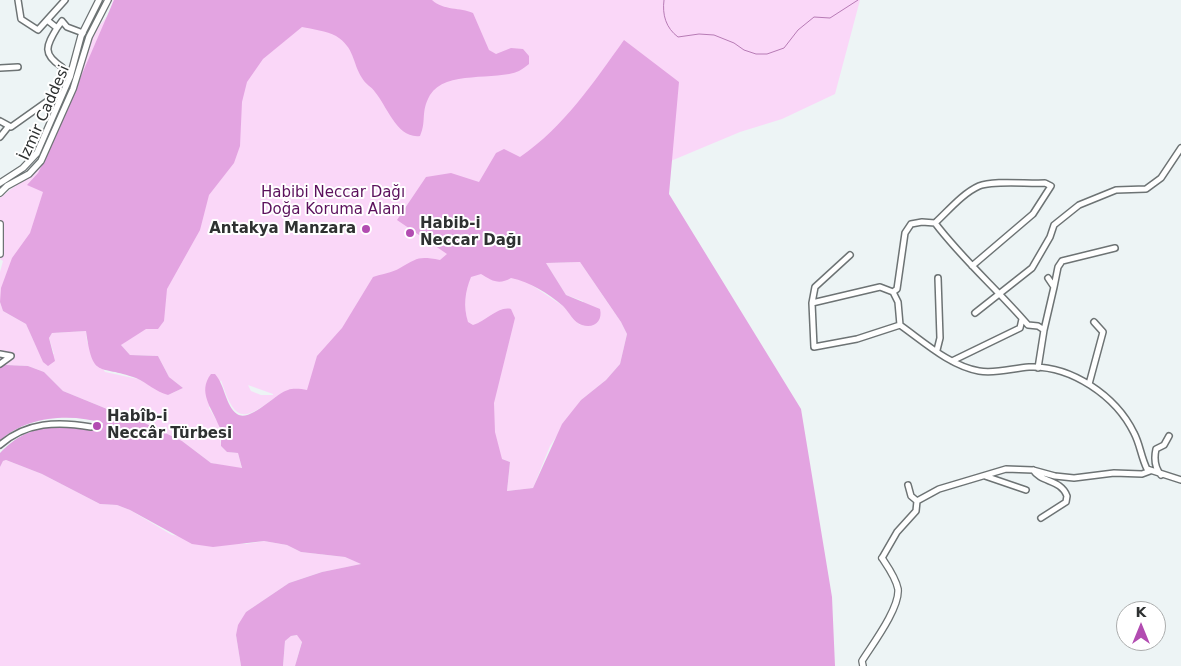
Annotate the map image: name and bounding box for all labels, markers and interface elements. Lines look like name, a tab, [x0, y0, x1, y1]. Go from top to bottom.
street label: İzmir Caddesi	[16, 63, 74, 163]
park label: Habibi Neccar Dağı Doğa Koruma Alanı	[261, 184, 405, 219]
place label: Habib-i Neccar Dağı	[420, 215, 522, 250]
place label: Antakya Manzara	[209, 220, 356, 238]
marker: Antakya Manzara	[360, 223, 372, 235]
marker: Habib-i Neccar Dağı	[404, 227, 416, 239]
place label: Habîb-i Neccâr Türbesi	[107, 408, 232, 443]
marker: Habîb-i Neccâr Türbesi	[91, 420, 103, 432]
north arrow	[1116, 601, 1166, 651]
text: K	[1136, 604, 1146, 620]

